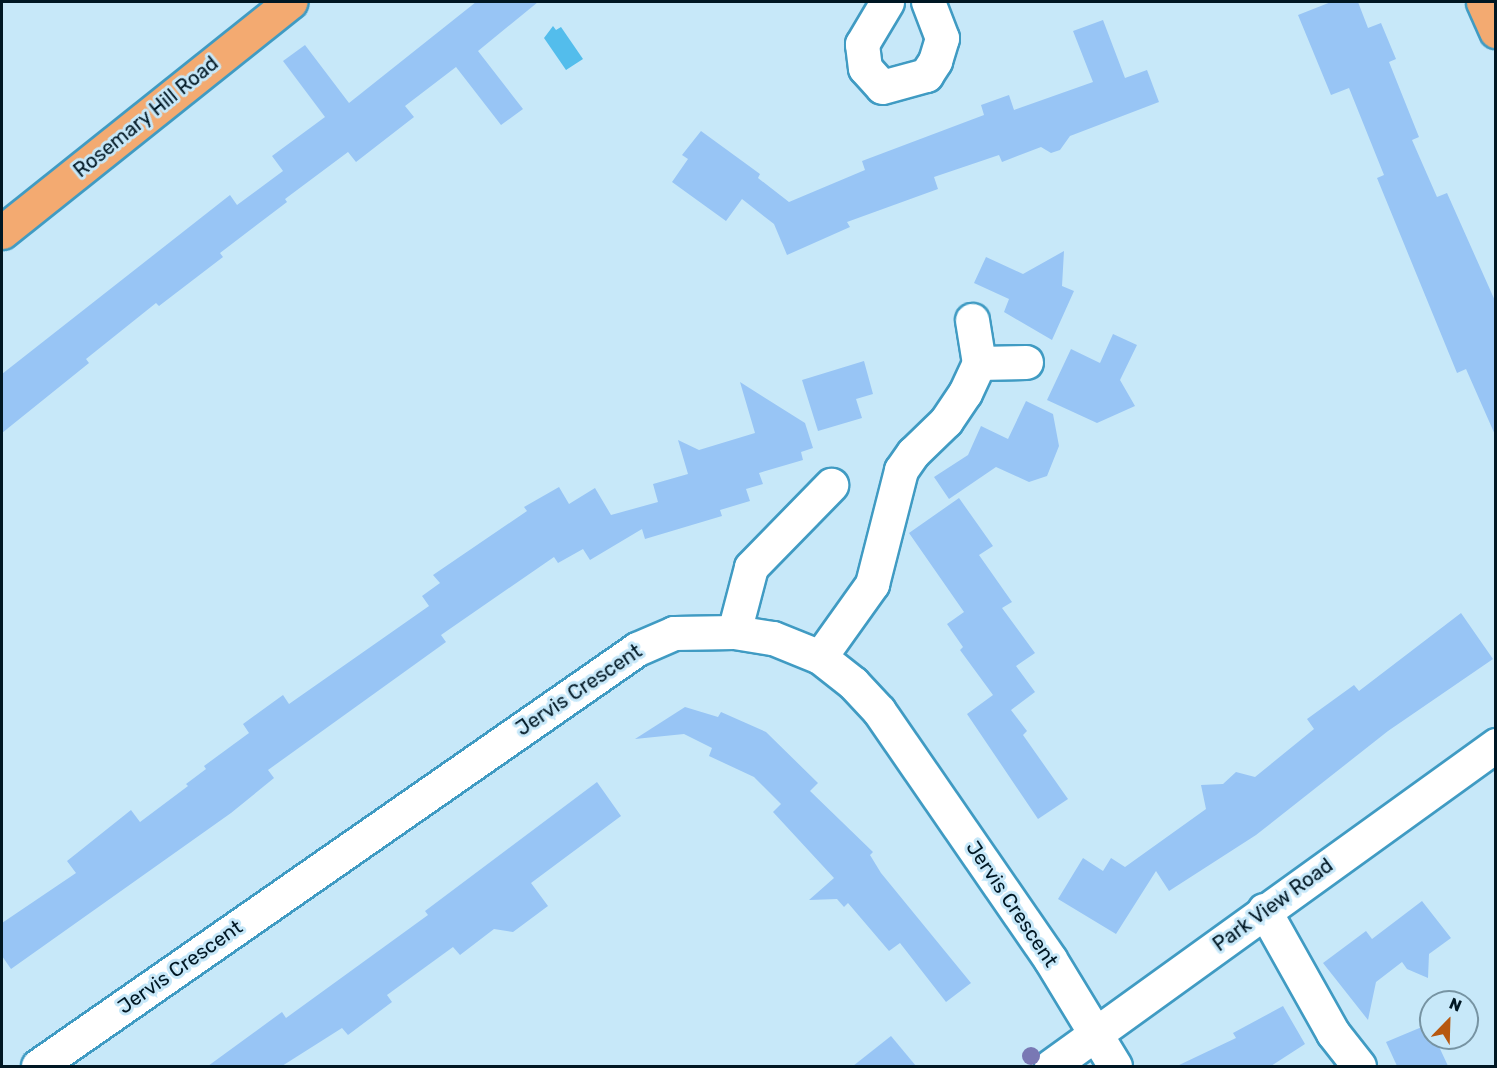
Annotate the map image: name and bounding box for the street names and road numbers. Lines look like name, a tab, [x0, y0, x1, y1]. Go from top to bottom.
street label: Rosemary Hill Road	[69, 51, 223, 183]
street label: Jervis Crescent	[511, 639, 647, 741]
street label: Jervis Crescent	[961, 836, 1063, 972]
street label: Park View Road	[1208, 853, 1338, 957]
street label: Jervis Crescent	[113, 915, 247, 1019]

